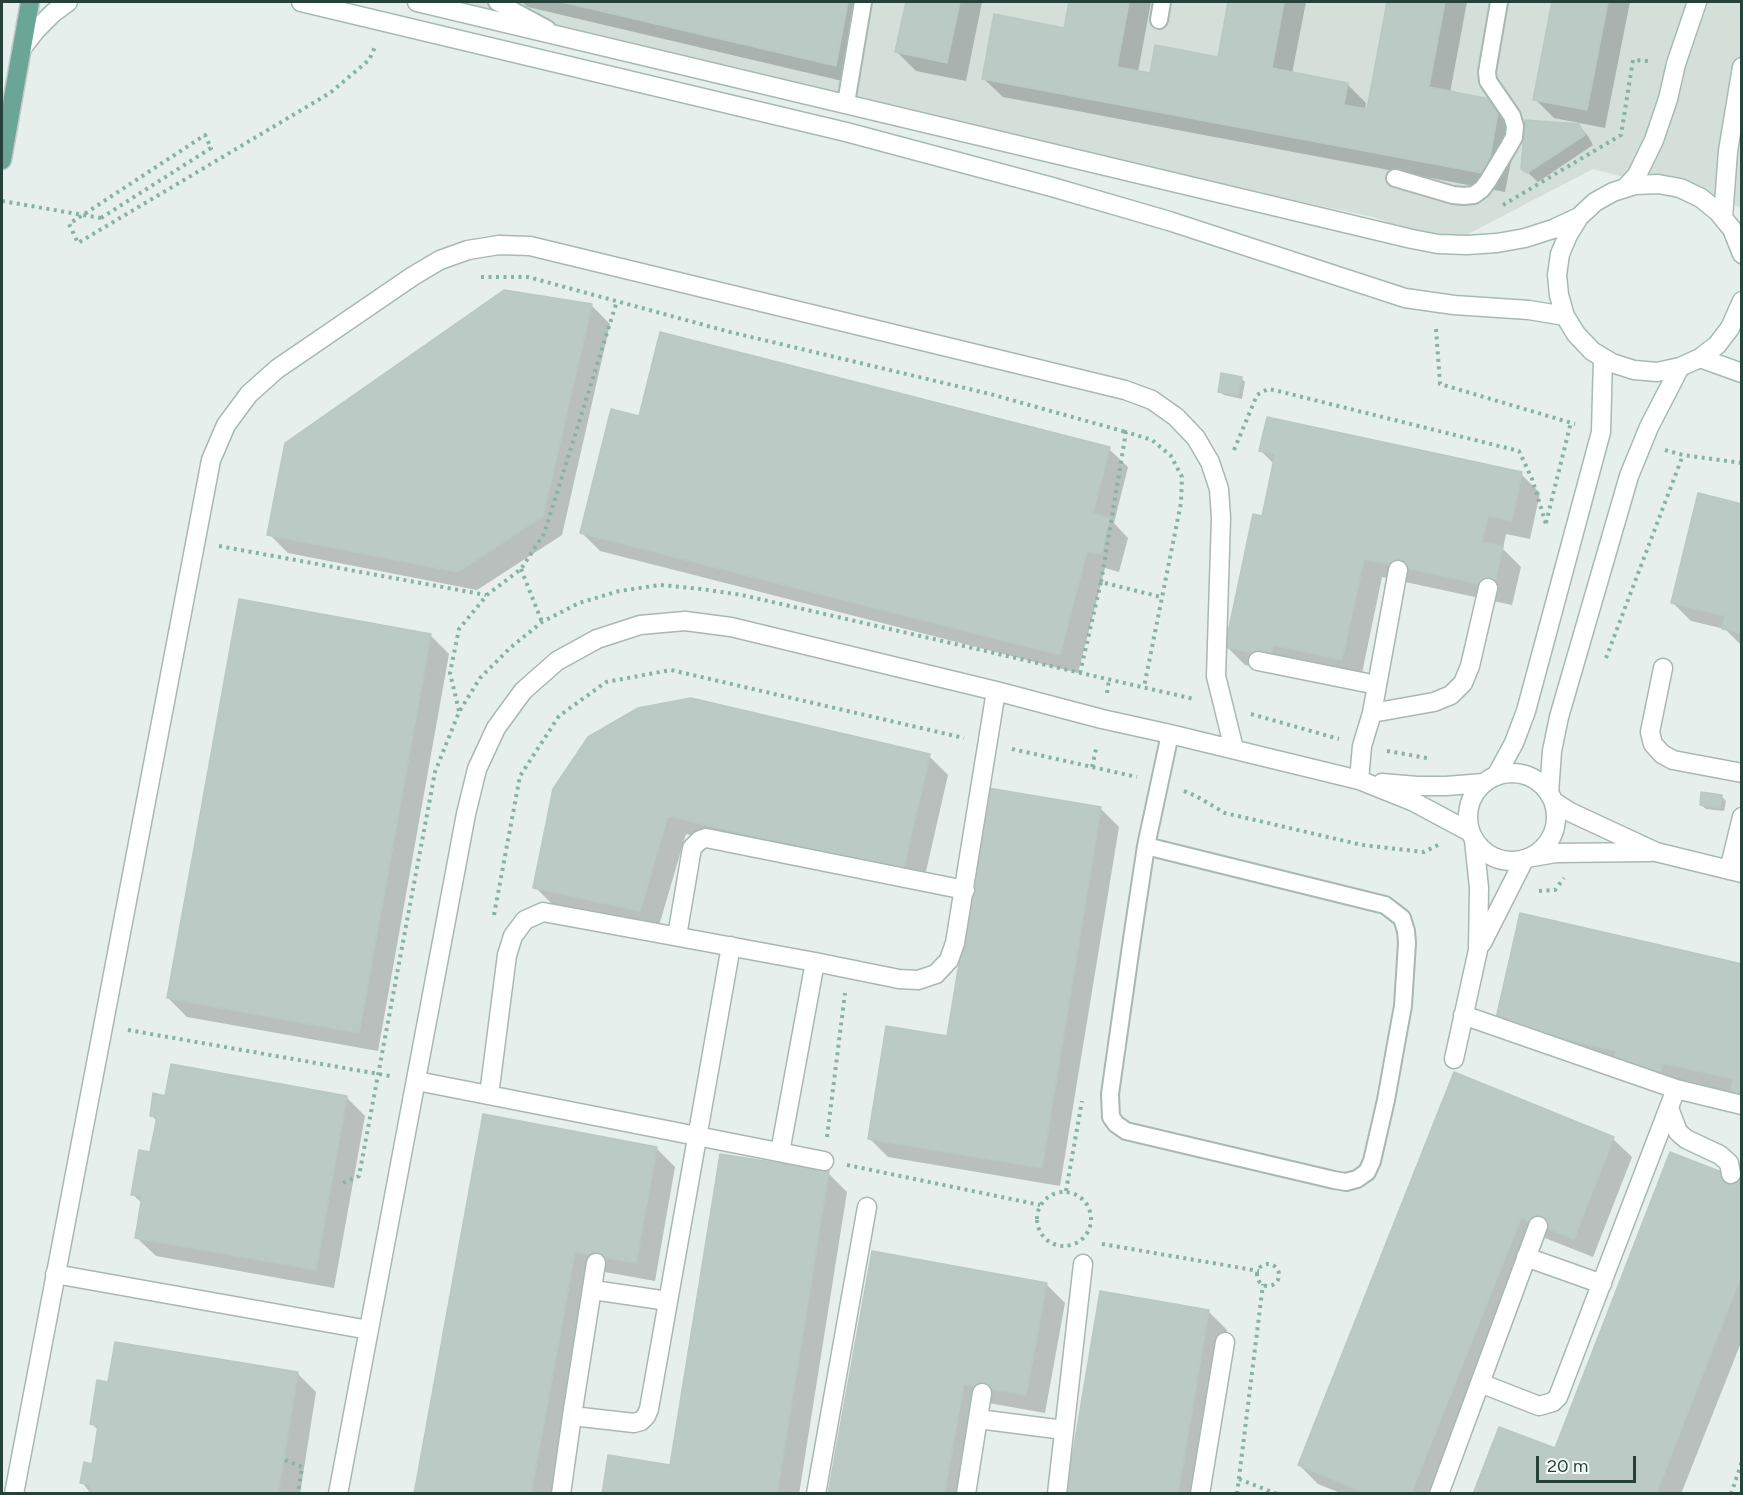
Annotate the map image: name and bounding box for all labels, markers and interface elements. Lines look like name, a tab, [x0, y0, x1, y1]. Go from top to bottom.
scale bar	[1539, 1444, 1640, 1482]
text: 20 m	[1547, 1455, 1588, 1477]

